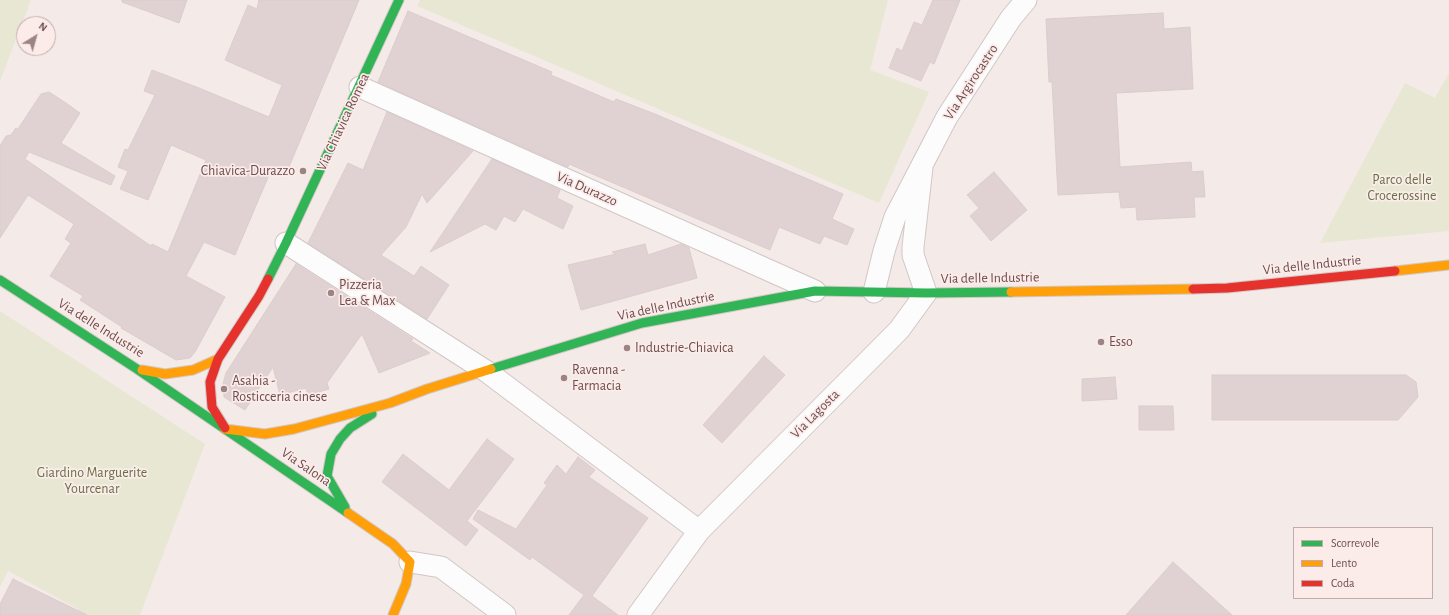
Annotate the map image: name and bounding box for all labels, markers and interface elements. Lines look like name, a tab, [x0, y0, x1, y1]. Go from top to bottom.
north arrow	[16, 16, 56, 56]
text: N	[37, 20, 49, 34]
street label: Via Argirocastro	[940, 41, 1002, 123]
street label: Via Chiavica Romea	[313, 71, 373, 173]
place label: Chiavica-Durazzo	[201, 163, 295, 179]
marker: Chiavica-Durazzo	[298, 166, 308, 176]
street label: Via Durazzo	[554, 168, 620, 210]
park label: Parco delle Crocerossine	[1367, 172, 1437, 204]
street label: Via delle Industrie	[1262, 251, 1362, 279]
street label: Via delle Industrie	[941, 269, 1039, 287]
place label: Pizzeria Lea & Max	[339, 277, 395, 310]
marker: Pizzeria Lea & Max	[326, 288, 336, 298]
street label: Via delle Industrie	[616, 288, 716, 324]
street label: Via delle Industrie	[55, 295, 147, 361]
place label: Esso	[1109, 334, 1133, 350]
marker: Esso	[1096, 337, 1106, 347]
place label: Industrie-Chiavica	[635, 340, 734, 356]
marker: Industrie-Chiavica	[622, 343, 632, 353]
place label: Ravenna - Farmacia	[572, 362, 625, 394]
place label: Asahia - Rosticceria cinese	[232, 373, 327, 406]
marker: Ravenna - Farmacia	[559, 373, 569, 383]
marker: Asahia - Rosticceria cinese	[219, 384, 229, 394]
street label: Via Lagosta	[787, 386, 843, 442]
street label: Via Salona	[278, 444, 334, 490]
park label: Giardino Marguerite Yourcenar	[37, 465, 147, 498]
legend	[1293, 527, 1433, 599]
text: Scorrevole	[1331, 537, 1379, 549]
text: Lento	[1331, 557, 1357, 569]
text: Coda	[1331, 577, 1355, 589]

